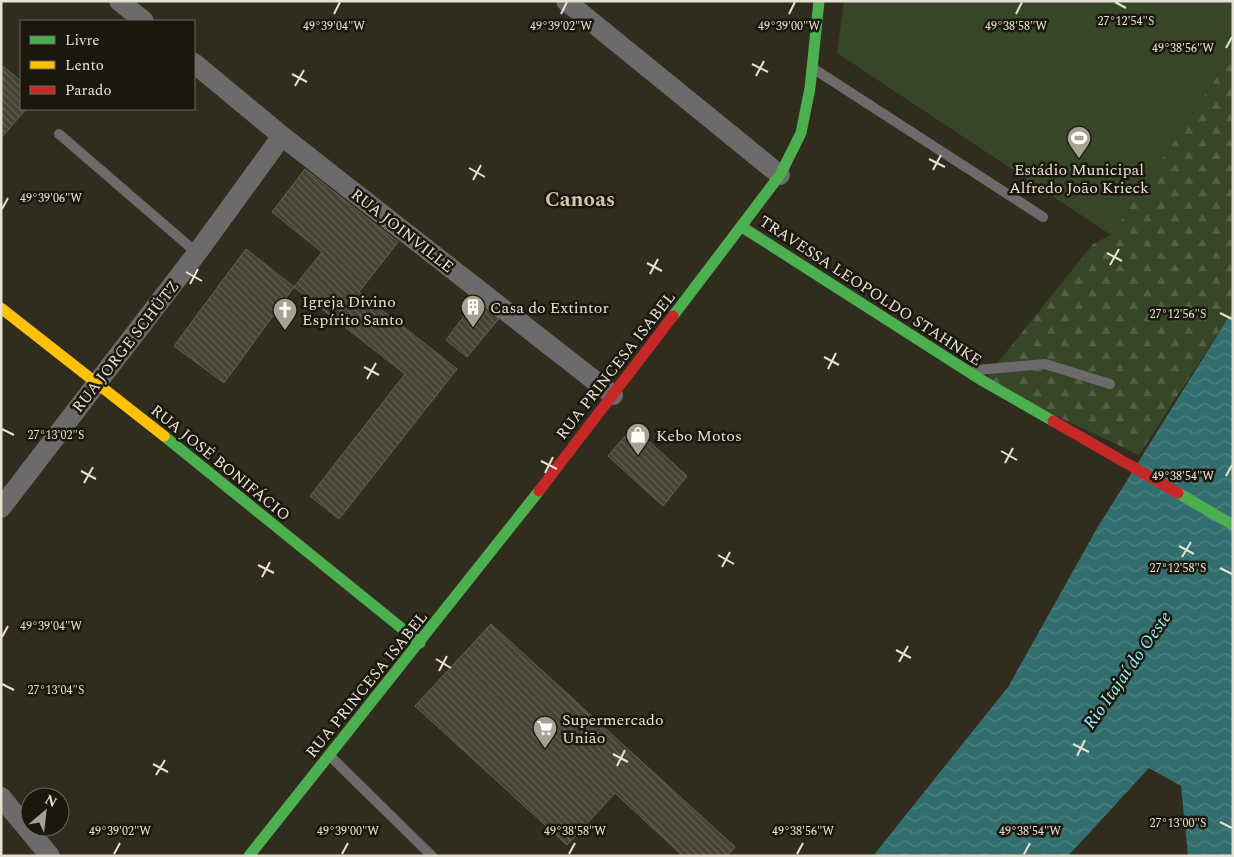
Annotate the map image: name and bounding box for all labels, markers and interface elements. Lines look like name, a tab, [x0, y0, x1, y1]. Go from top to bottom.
text: 27°12'54"S	[1098, 12, 1154, 31]
text: 49°39'04"W	[303, 17, 365, 36]
text: 49°39'02"W	[530, 17, 592, 36]
text: 49°39'00"W	[758, 17, 820, 36]
text: 49°38'58"W	[985, 17, 1047, 36]
legend	[20, 20, 195, 110]
text: Livre	[65, 29, 100, 52]
text: 49°38'56"W	[1152, 39, 1214, 58]
text: Lento	[65, 54, 104, 77]
text: Parado	[65, 79, 112, 102]
sports icon: Estádio Municipal Alfredo João Krieck	[1066, 125, 1092, 159]
place label: Estádio Municipal Alfredo João Krieck	[1009, 158, 1149, 200]
street label: RUA JOINVILLE	[346, 183, 459, 279]
district label: Canoas	[545, 184, 615, 216]
text: 49°39'06"W	[20, 189, 82, 208]
street label: TRAVESSA LEOPOLDO STAHNKE	[754, 210, 987, 372]
street label: RUA JORGE SCHÜTZ	[66, 275, 185, 418]
street label: RUA PRINCESA ISABEL	[550, 286, 681, 445]
place label: Igreja Divino Espírito Santo	[302, 290, 403, 332]
building icon: Casa do Extintor	[460, 294, 486, 328]
place label: Casa do Extintor	[490, 296, 609, 320]
church icon: Igreja Divino Espírito Santo	[272, 297, 298, 331]
text: 27°12'56"S	[1150, 305, 1206, 324]
street label: RUA JOSÉ BONIFÁCIO	[145, 399, 295, 527]
shop icon: Kebo Motos	[625, 422, 651, 456]
place label: Kebo Motos	[656, 424, 742, 448]
text: 27°13'02"S	[28, 426, 84, 445]
text: 49°38'54"W	[1152, 467, 1214, 486]
text: 27°12'58"S	[1150, 559, 1206, 578]
street label: RUA PRINCESA ISABEL	[300, 606, 433, 763]
water label: Rio Itajaí do Oeste	[1077, 606, 1178, 735]
text: 49°39'04"W	[20, 617, 82, 636]
text: 27°13'04"S	[28, 681, 84, 700]
place label: Supermercado União	[562, 708, 664, 750]
supermarket icon: Supermercado União	[532, 715, 558, 749]
north arrow	[20, 787, 70, 837]
text: N	[41, 789, 61, 813]
text: 27°13'00"S	[1150, 814, 1206, 833]
text: 49°39'02"W	[89, 822, 151, 841]
text: 49°39'00"W	[317, 822, 379, 841]
text: 49°38'58"W	[544, 822, 606, 841]
text: 49°38'56"W	[772, 822, 834, 841]
text: 49°38'54"W	[999, 822, 1061, 841]

